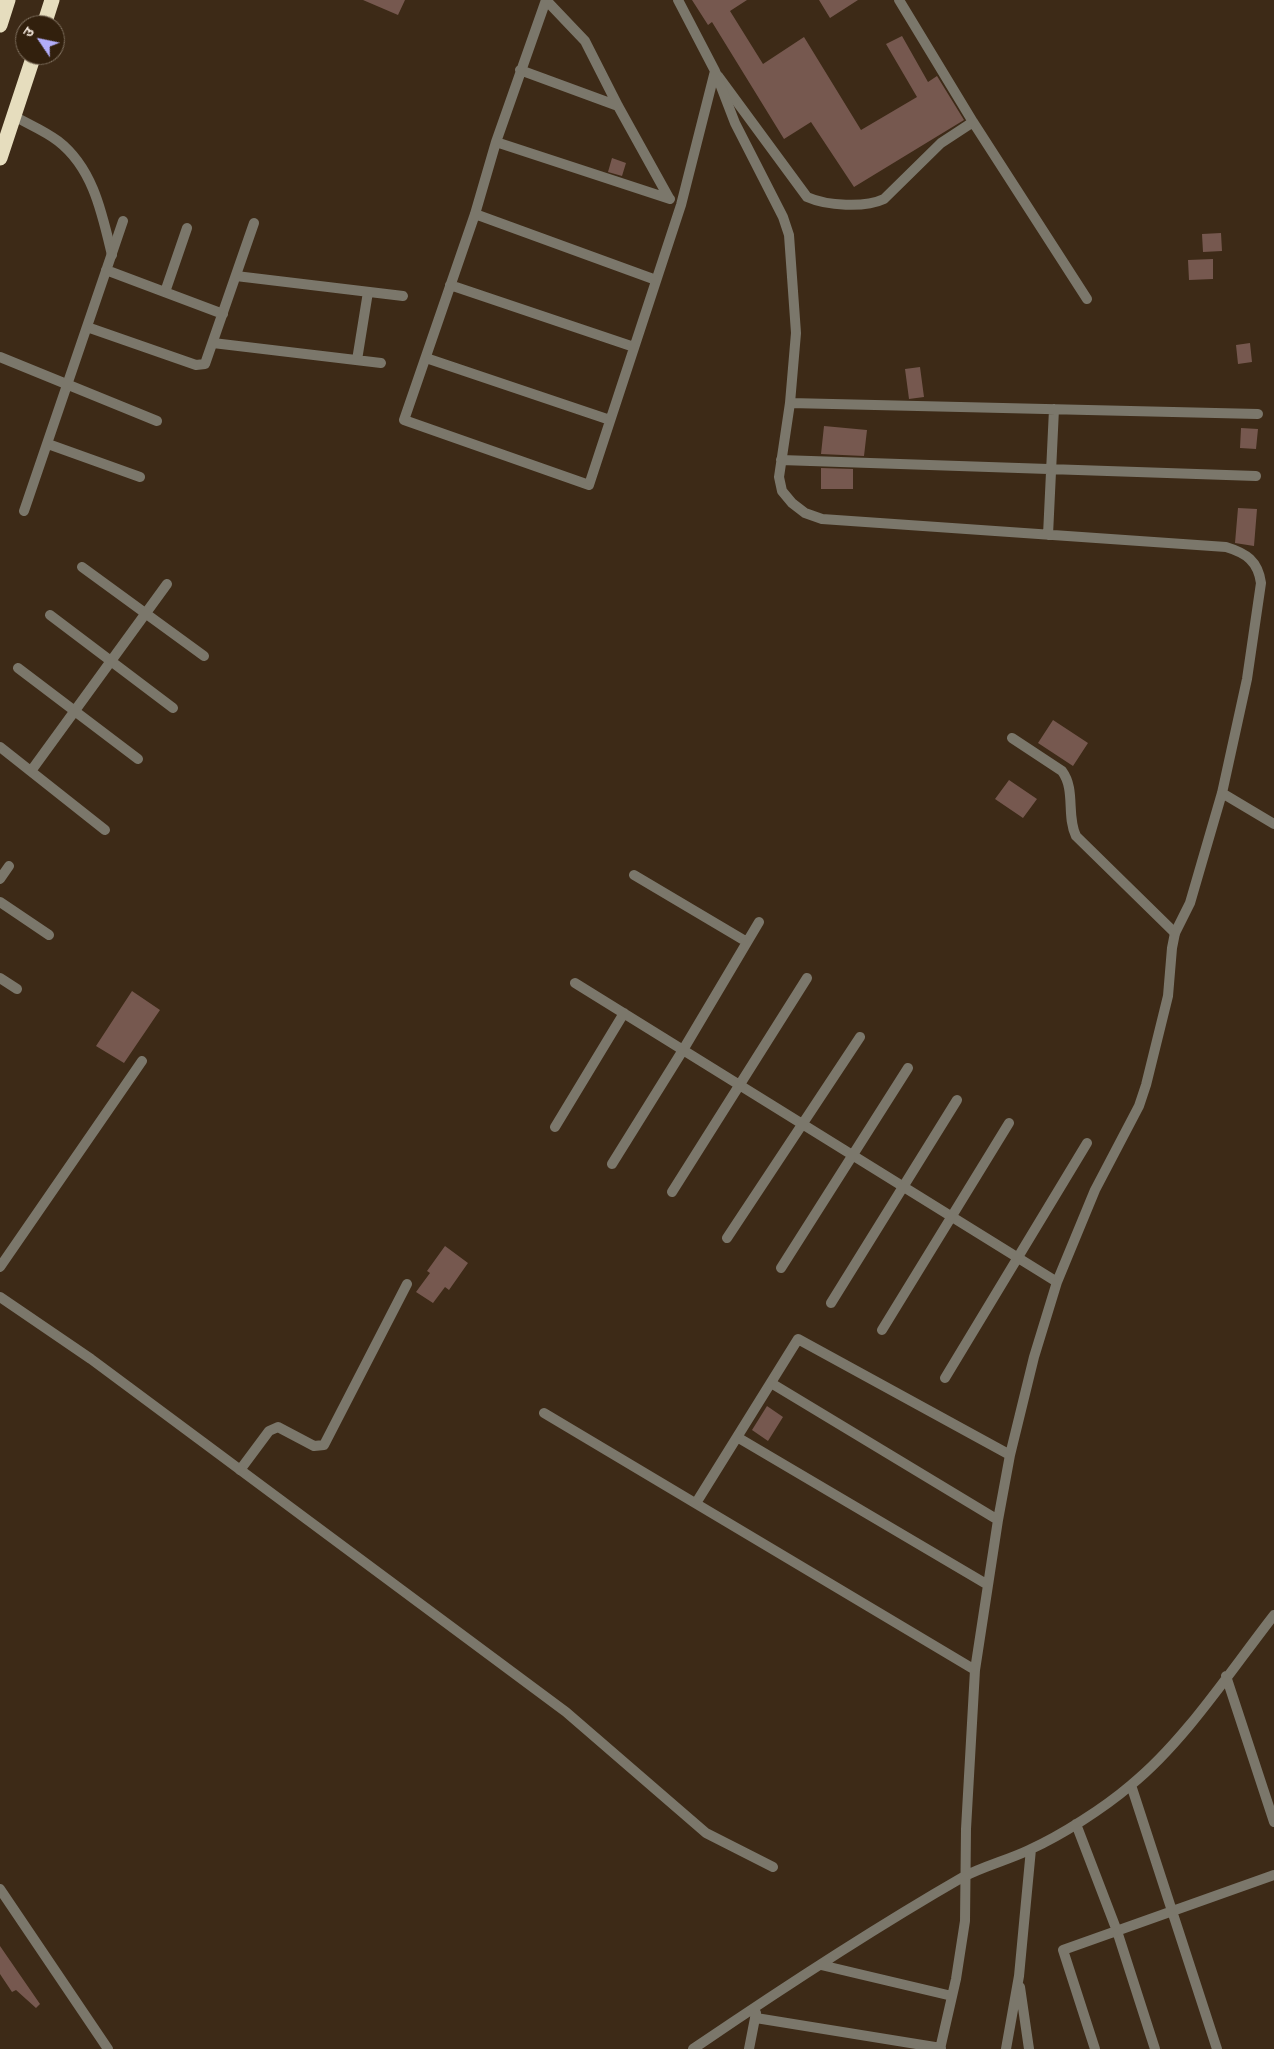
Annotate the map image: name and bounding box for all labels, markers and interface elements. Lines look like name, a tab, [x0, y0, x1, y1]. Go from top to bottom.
north arrow	[15, 15, 65, 65]
text: उ	[19, 24, 37, 40]

